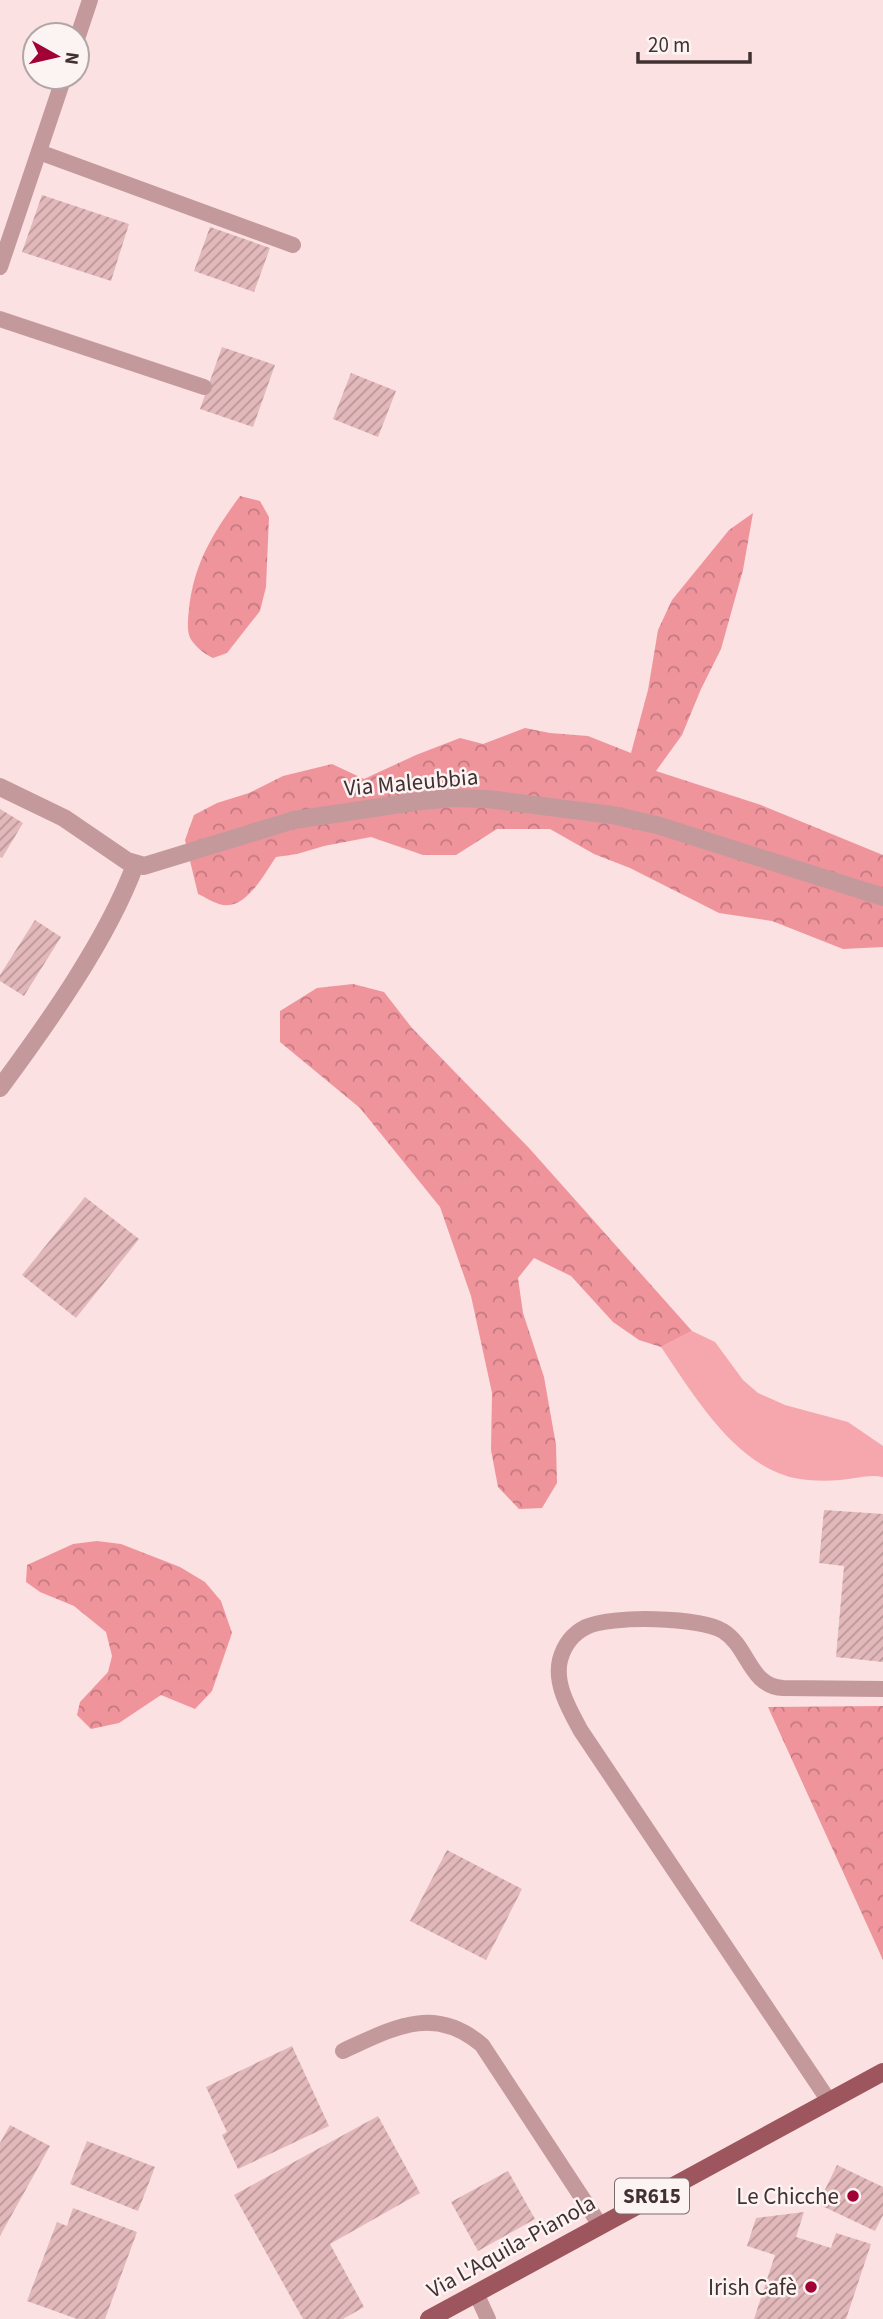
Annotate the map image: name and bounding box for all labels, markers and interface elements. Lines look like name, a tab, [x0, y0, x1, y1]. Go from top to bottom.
north arrow	[21, 21, 91, 91]
scale bar	[638, 21, 750, 65]
text: 20 m	[648, 30, 690, 60]
text: N	[57, 50, 86, 66]
street label: Via Maleubbia	[343, 760, 479, 805]
road number: SR615	[615, 2178, 689, 2214]
place label: Le Chicche	[736, 2180, 839, 2213]
street label: Via L'Aquila-Pianola	[421, 2186, 602, 2306]
marker: Le Chicche	[845, 2188, 861, 2204]
place label: Irish Cafè	[708, 2271, 797, 2304]
marker: Irish Cafè	[803, 2279, 819, 2295]

